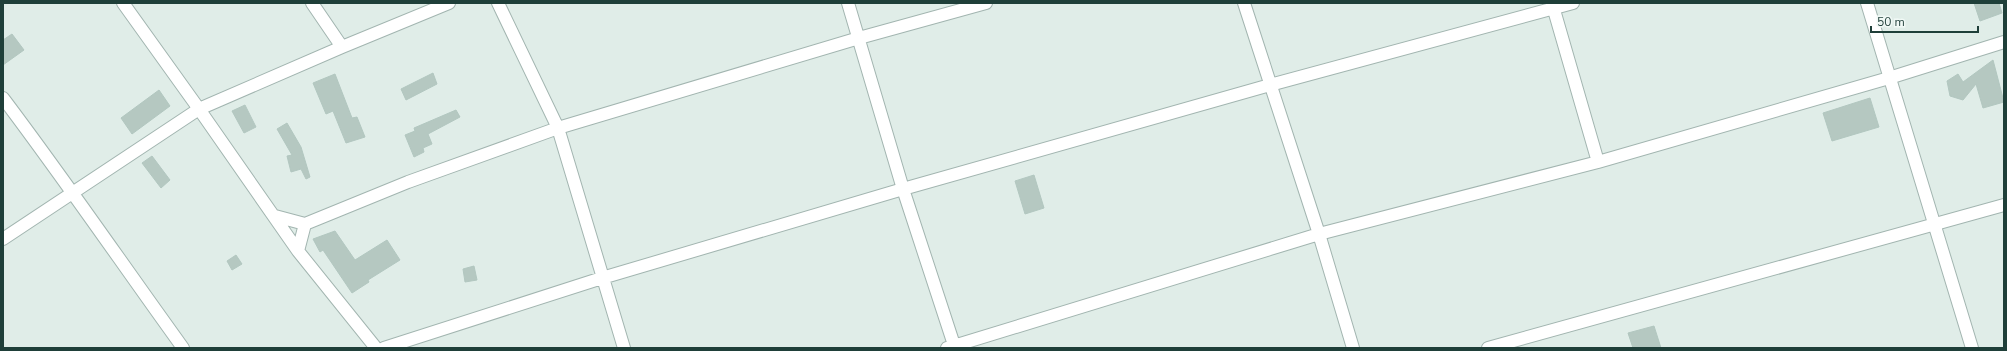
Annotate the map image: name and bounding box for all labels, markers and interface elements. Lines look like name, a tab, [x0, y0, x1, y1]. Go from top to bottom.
scale bar	[1871, 8, 1978, 34]
text: 50 m	[1877, 14, 1905, 30]

